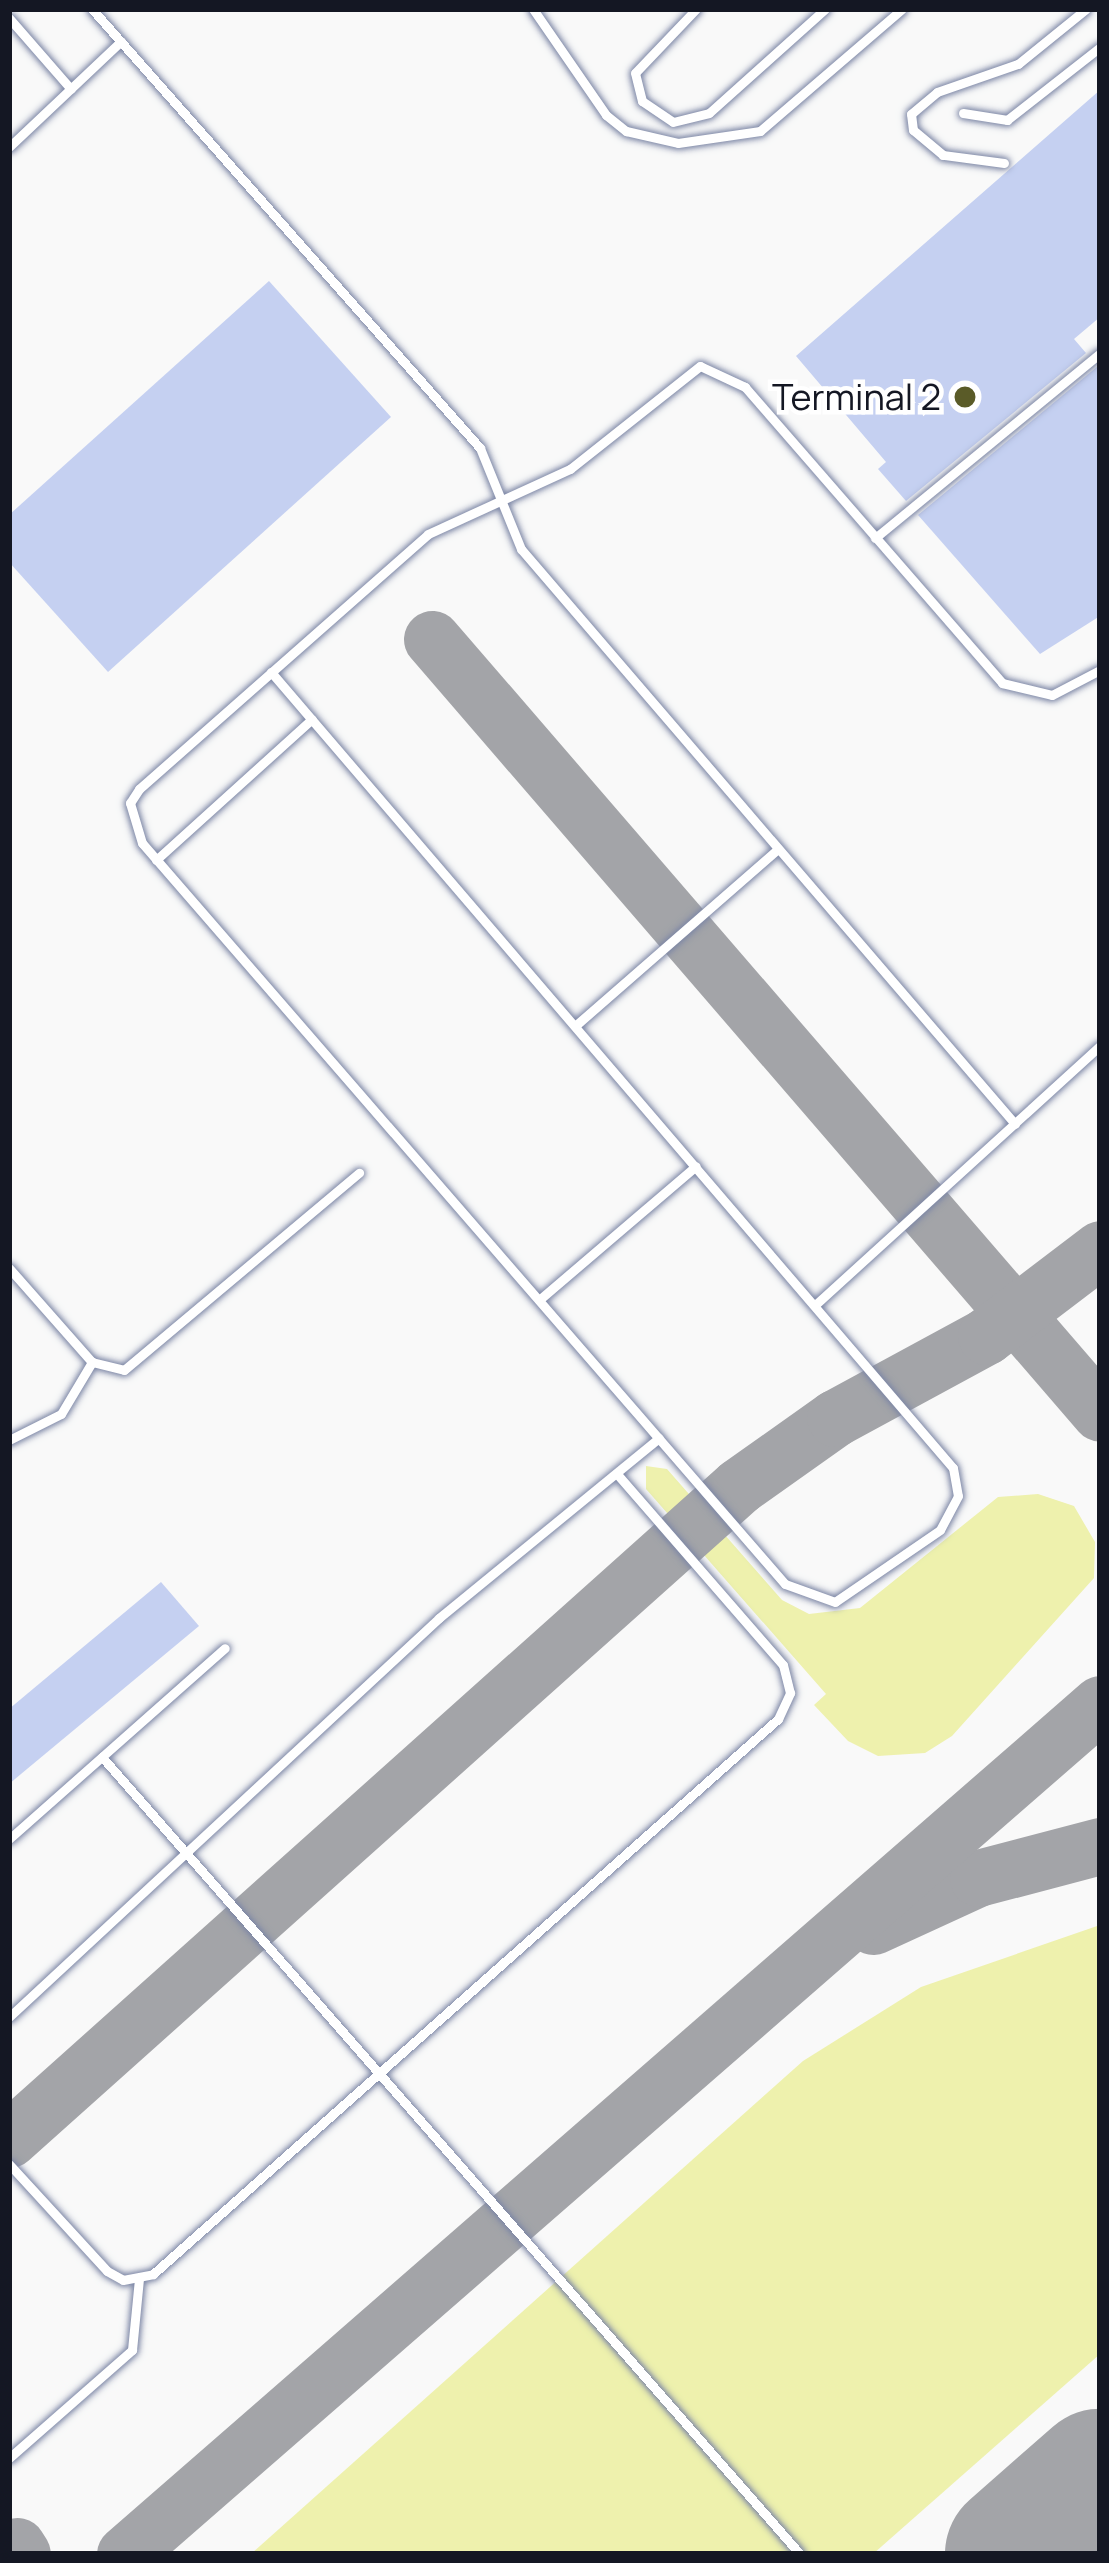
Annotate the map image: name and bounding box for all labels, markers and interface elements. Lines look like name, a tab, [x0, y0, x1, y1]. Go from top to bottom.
place label: Terminal 2	[772, 375, 941, 419]
marker: Terminal 2	[952, 384, 978, 410]

